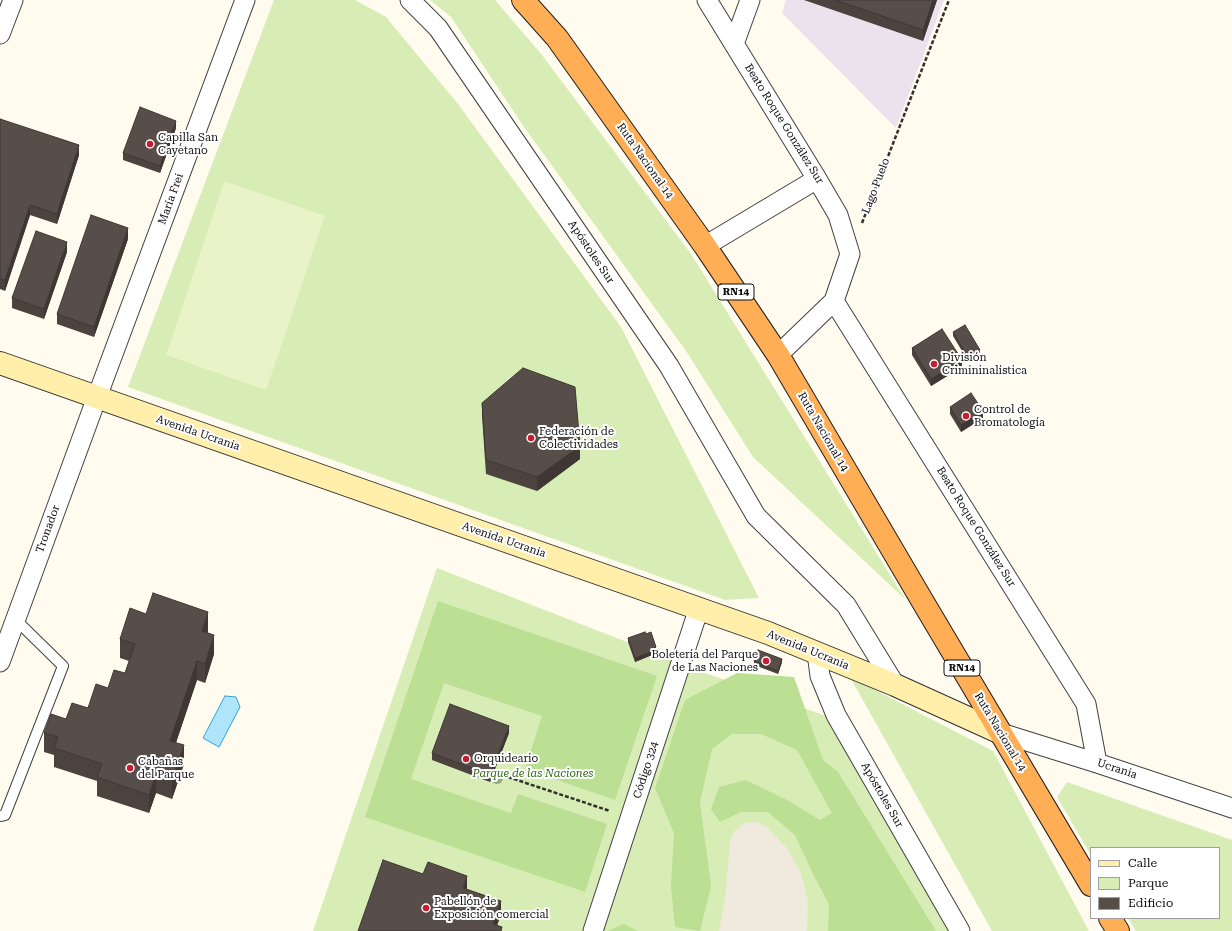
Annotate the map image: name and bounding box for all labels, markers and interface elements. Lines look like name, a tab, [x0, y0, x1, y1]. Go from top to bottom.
street label: Beato Roque González Sur	[742, 62, 826, 186]
street label: Ruta Nacional 14	[614, 121, 676, 201]
place label: Capilla San Cayetano	[158, 131, 218, 157]
marker: Capilla San Cayetano	[145, 139, 155, 149]
street label: Lago Puelo	[859, 156, 893, 216]
street label: María Frei	[156, 172, 186, 226]
street label: Apóstoles Sur	[565, 218, 617, 286]
road number: RN14	[718, 284, 754, 300]
place label: División Crimininalística	[942, 351, 1027, 377]
marker: División Crimininalística	[929, 359, 939, 369]
street label: Ruta Nacional 14	[795, 390, 851, 474]
place label: Control de Bromatología	[974, 403, 1045, 429]
marker: Control de Bromatología	[961, 411, 971, 421]
street label: Avenida Ucrania	[154, 413, 242, 453]
place label: Federación de Colectividades	[539, 425, 618, 451]
marker: Federación de Colectividades	[526, 433, 536, 443]
street label: Beato Roque González Sur	[934, 465, 1018, 589]
street label: Tronador	[33, 503, 63, 555]
street label: Avenida Ucrania	[460, 520, 548, 560]
street label: Avenida Ucrania	[765, 627, 851, 673]
place label: Boletería del Parque de Las Naciones	[651, 648, 758, 674]
marker: Boletería del Parque de Las Naciones	[761, 656, 771, 666]
road number: RN14	[944, 660, 980, 676]
street label: Ruta Nacional 14	[971, 690, 1029, 774]
street label: Código 324	[631, 740, 661, 800]
place label: Orquideario	[474, 752, 538, 766]
marker: Orquideario	[461, 754, 471, 764]
place label: Cabañas del Parque	[138, 755, 194, 781]
street label: Ucrania	[1095, 756, 1139, 782]
street label: Apóstoles Sur	[858, 760, 906, 830]
marker: Cabañas del Parque	[125, 763, 135, 773]
park label: Parque de las Naciones	[473, 767, 593, 781]
legend	[1090, 847, 1220, 919]
text: Calle	[1128, 856, 1157, 870]
text: Parque	[1128, 876, 1168, 890]
place label: Pabellón de Exposición comercial	[434, 895, 549, 921]
text: Edificio	[1128, 896, 1173, 910]
marker: Pabellón de Exposición comercial	[421, 903, 431, 913]

